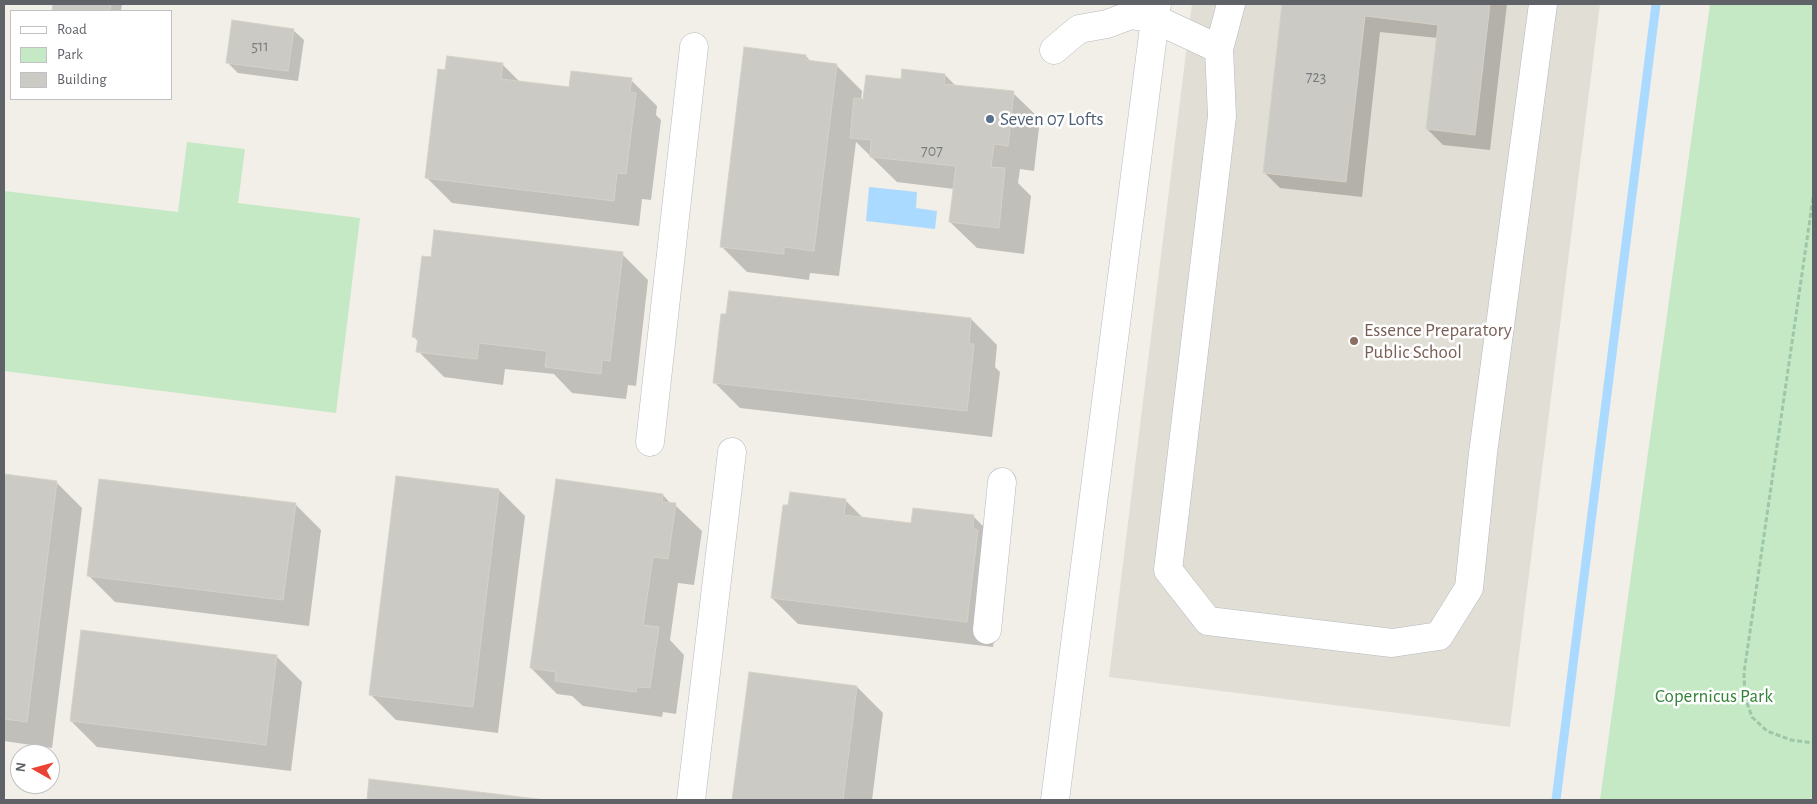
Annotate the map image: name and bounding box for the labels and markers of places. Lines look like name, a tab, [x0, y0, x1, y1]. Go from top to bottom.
place label: Seven 07 Lofts	[1000, 108, 1103, 130]
marker: Seven 07 Lofts	[984, 113, 996, 125]
place label: Essence Preparatory Public School	[1364, 319, 1512, 363]
marker: Essence Preparatory Public School	[1348, 335, 1360, 347]

